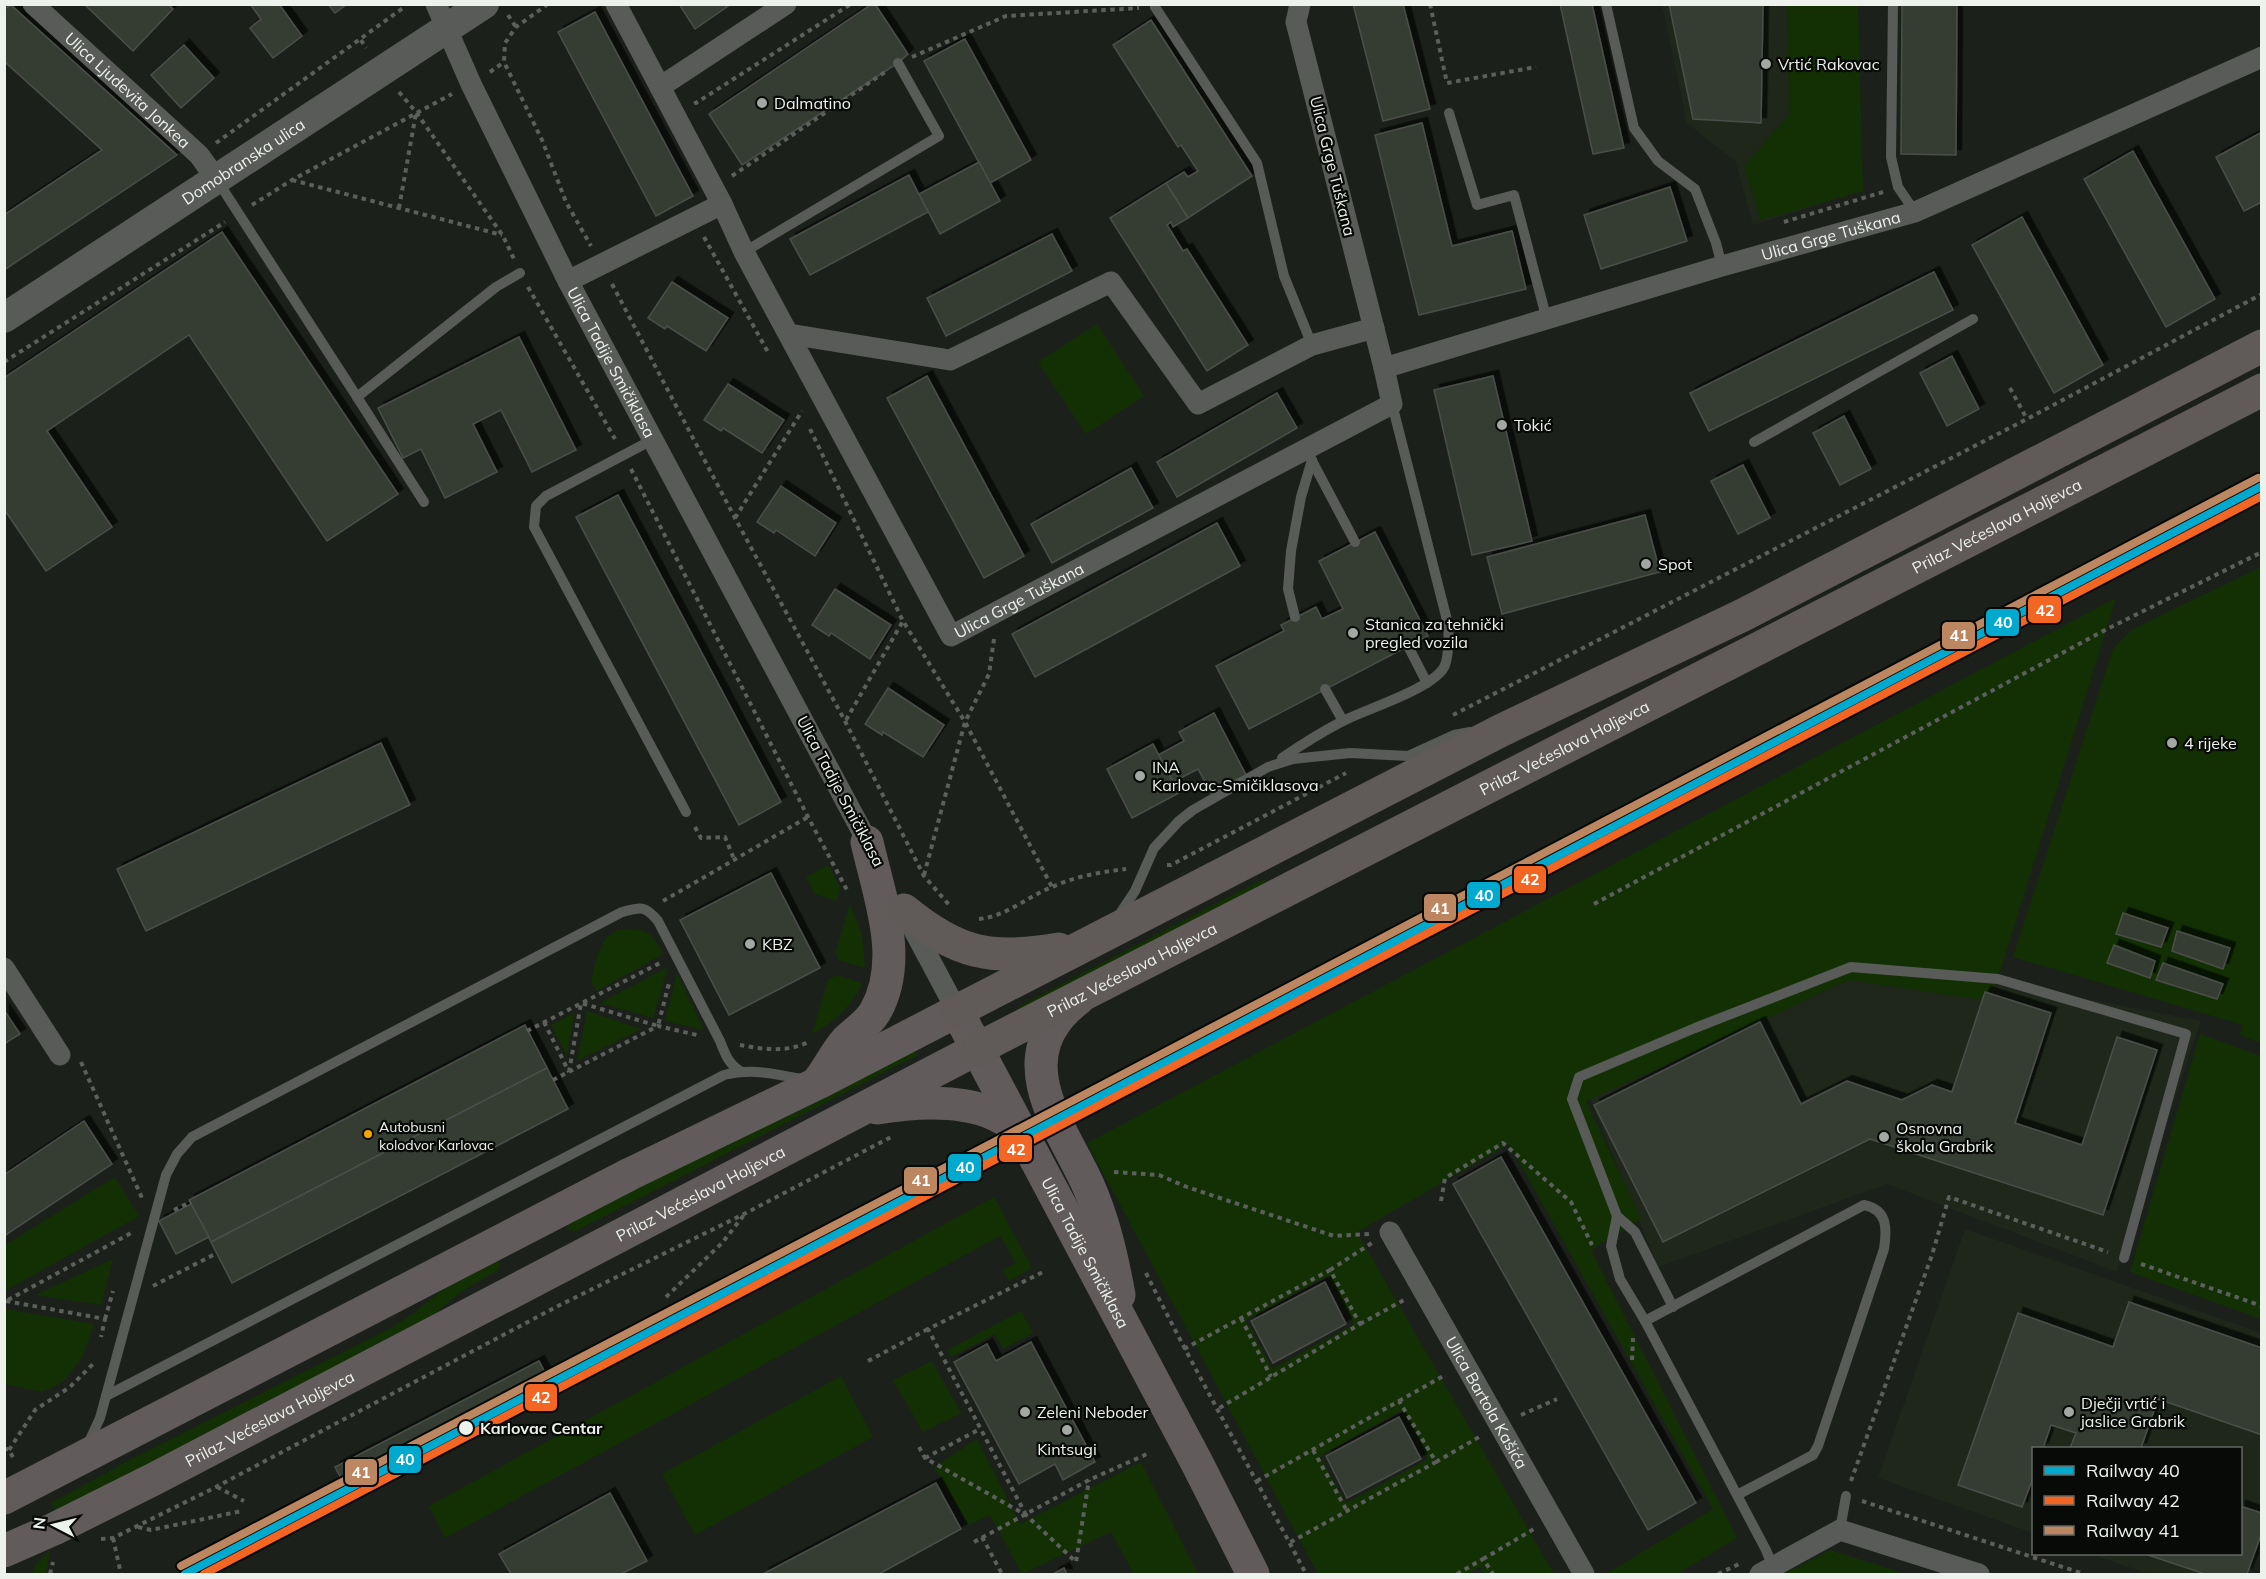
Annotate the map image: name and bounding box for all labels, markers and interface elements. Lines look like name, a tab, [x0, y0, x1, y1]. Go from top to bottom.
street label: Ulica Ljudevita Jonkea	[61, 28, 195, 152]
place label: Vrtić Rakovac	[1778, 54, 1880, 74]
marker: Vrtić Rakovac	[1759, 57, 1773, 71]
place label: Dalmatino	[774, 93, 851, 113]
street label: Ulica Grge Tuškana	[1306, 94, 1360, 238]
marker: Dalmatino	[755, 96, 769, 110]
street label: Domobranska ulica	[178, 114, 309, 209]
street label: Ulica Grge Tuškana	[1759, 207, 1903, 265]
street label: Ulica Tadije Smičiklasa	[563, 283, 660, 441]
place label: Tokić	[1514, 415, 1552, 435]
marker: Tokić	[1495, 418, 1509, 432]
street label: Prilaz Većeslava Holjevca	[1908, 474, 2085, 578]
place label: Spot	[1658, 554, 1693, 574]
marker: Spot	[1639, 557, 1653, 571]
street label: Ulica Grge Tuškana	[951, 558, 1087, 642]
line badge: 42	[2027, 595, 2062, 624]
text: 42	[2035, 600, 2055, 620]
line badge: 40	[1985, 608, 2020, 637]
text: 40	[1993, 612, 2013, 632]
place label: Stanica za tehnički pregled vozila	[1365, 614, 1504, 652]
line badge: 41	[1941, 621, 1976, 650]
text: 41	[1949, 625, 1969, 645]
marker: Stanica za tehnički pregled vozila	[1346, 626, 1360, 640]
street label: Prilaz Većeslava Holjevca	[1476, 696, 1653, 800]
street label: Ulica Tadije Smičiklasa	[793, 712, 889, 870]
place label: 4 rijeke	[2184, 733, 2237, 753]
marker: 4 rijeke	[2165, 736, 2179, 750]
place label: INA Karlovac-Smičiklasova	[1152, 757, 1319, 795]
marker: INA Karlovac-Smičiklasova	[1133, 769, 1147, 783]
line badge: 42	[1513, 865, 1547, 894]
text: 42	[1520, 869, 1540, 889]
line badge: 40	[1466, 881, 1501, 909]
text: 40	[1474, 885, 1494, 905]
line badge: 41	[1423, 893, 1457, 922]
text: 41	[1430, 898, 1450, 918]
street label: Prilaz Većeslava Holjevca	[1044, 918, 1220, 1021]
place label: KBZ	[762, 934, 793, 954]
marker: KBZ	[743, 937, 757, 951]
place label: Autobusni kolodvor Karlovac	[379, 1118, 494, 1154]
place label: Osnovna škola Grabrik	[1896, 1118, 1994, 1156]
marker: Autobusni kolodvor Karlovac	[362, 1128, 374, 1140]
marker: Osnovna škola Grabrik	[1877, 1130, 1891, 1144]
line badge: 42	[998, 1134, 1033, 1163]
text: 42	[1006, 1139, 1026, 1159]
street label: Prilaz Većeslava Holjevca	[612, 1141, 788, 1246]
line badge: 40	[947, 1153, 982, 1182]
text: 40	[955, 1157, 975, 1177]
line badge: 41	[903, 1166, 938, 1195]
text: 41	[911, 1170, 931, 1190]
street label: Ulica Tadije Smičiklasa	[1037, 1174, 1134, 1332]
street label: Ulica Bartola Kašića	[1441, 1333, 1532, 1472]
street label: Prilaz Većeslava Holjevca	[182, 1366, 358, 1471]
line badge: 42	[524, 1383, 558, 1412]
text: 42	[531, 1387, 551, 1407]
place label: Dječji vrtić i jaslice Grabrik	[2080, 1393, 2186, 1431]
place label: Zeleni Neboder	[1037, 1402, 1149, 1422]
marker: Zeleni Neboder	[1018, 1405, 1032, 1419]
marker: Dječji vrtić i jaslice Grabrik	[2062, 1405, 2076, 1419]
place label: Karlovac Centar	[480, 1418, 603, 1438]
marker: Karlovac Centar	[457, 1419, 475, 1437]
marker: Kintsugi	[1060, 1423, 1074, 1437]
place label: Kintsugi	[1037, 1439, 1097, 1459]
line badge: 40	[388, 1445, 422, 1474]
legend	[2032, 1447, 2242, 1555]
text: 40	[395, 1449, 415, 1469]
line badge: 41	[344, 1458, 378, 1486]
text: Railway 40	[2086, 1459, 2180, 1482]
text: 41	[351, 1462, 371, 1482]
text: Railway 42	[2086, 1489, 2180, 1512]
north arrow	[24, 1495, 84, 1555]
text: N	[28, 1516, 50, 1530]
text: Railway 41	[2086, 1519, 2180, 1542]

